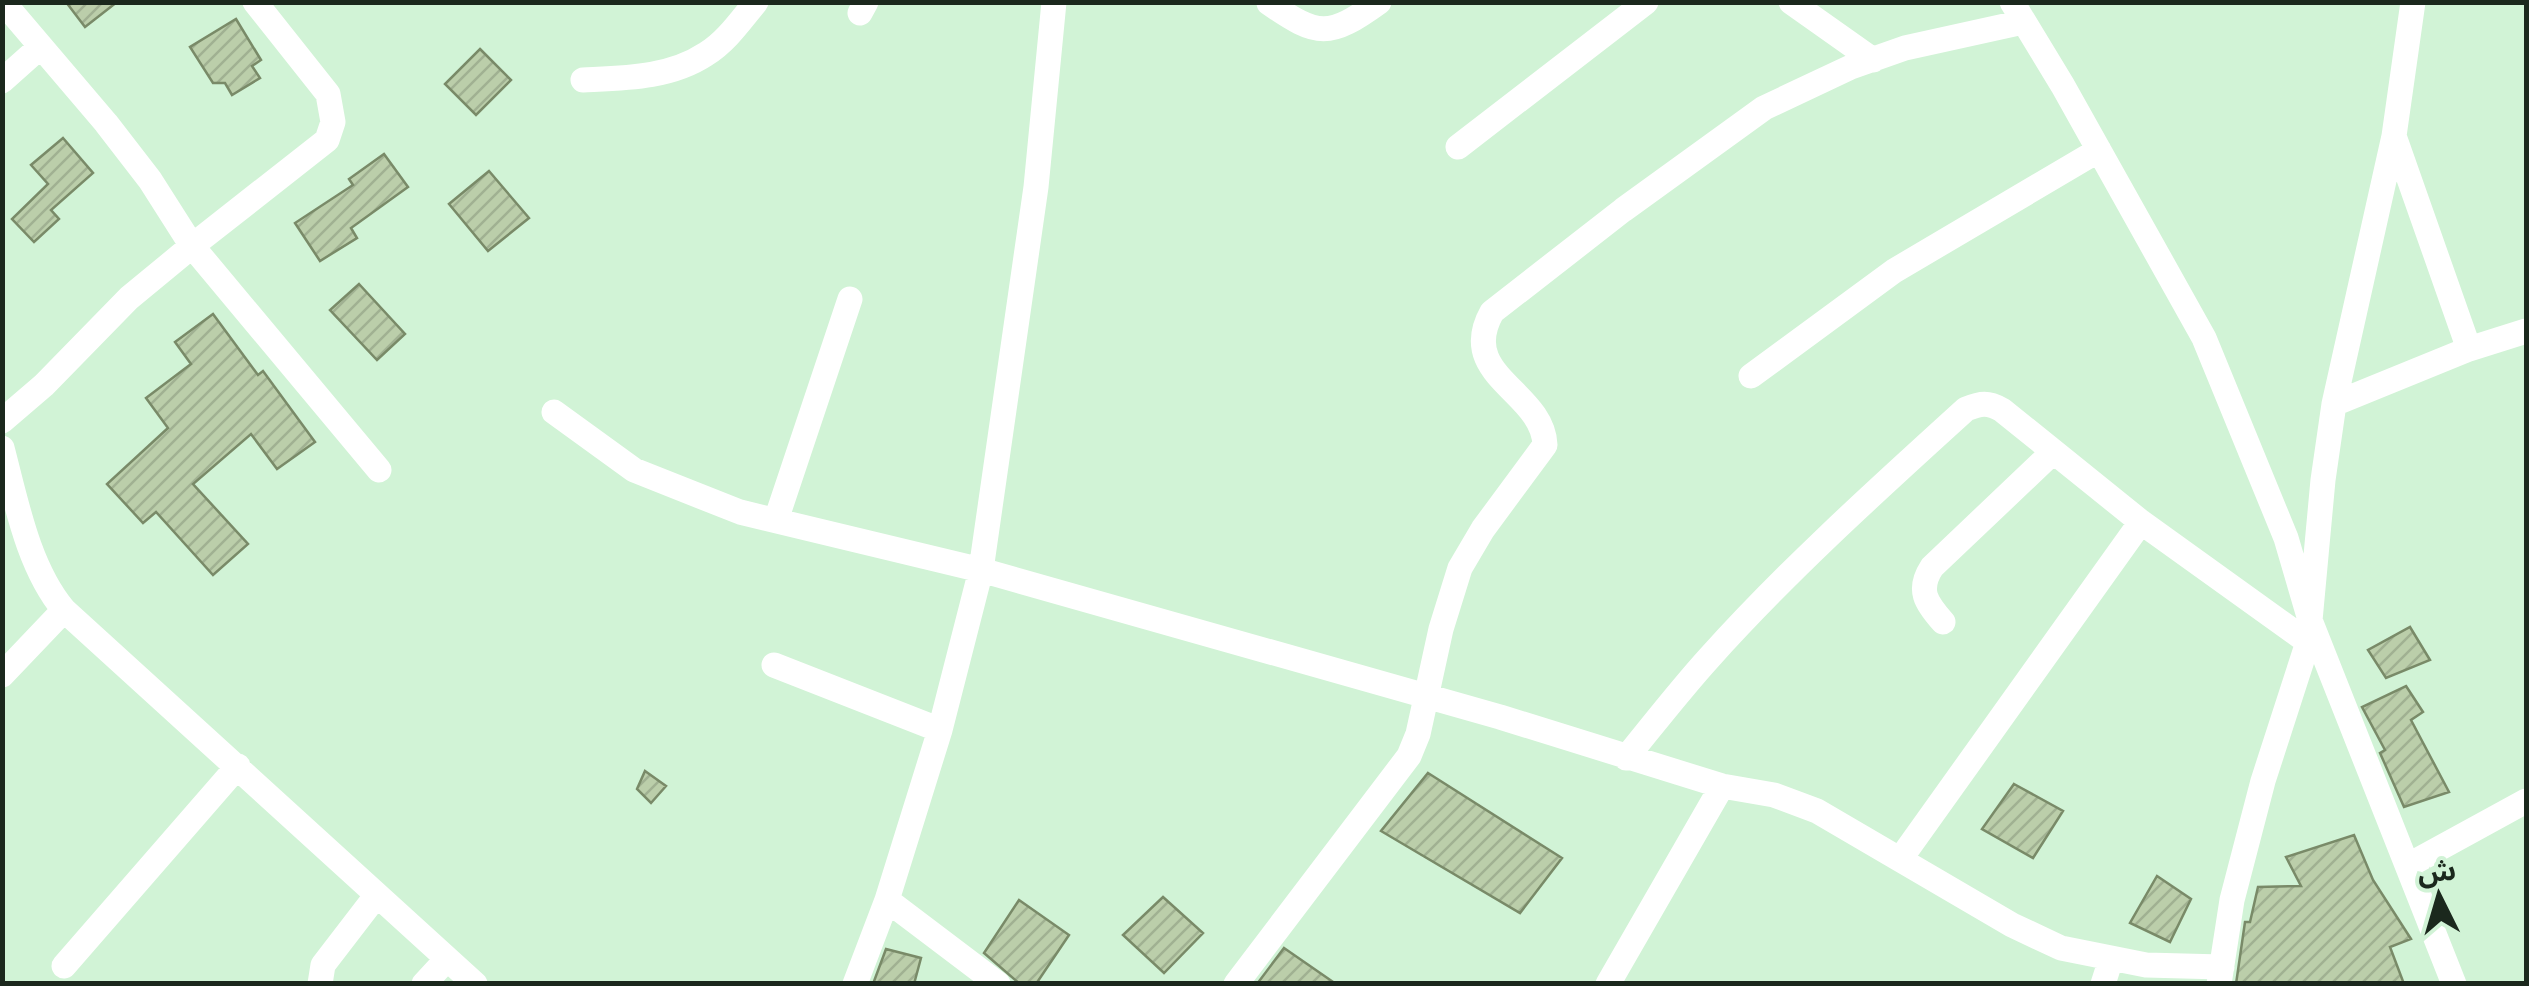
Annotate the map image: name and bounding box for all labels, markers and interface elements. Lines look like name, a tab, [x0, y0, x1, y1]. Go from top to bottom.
north arrow	[2389, 846, 2489, 946]
text: ش	[2416, 853, 2457, 890]

